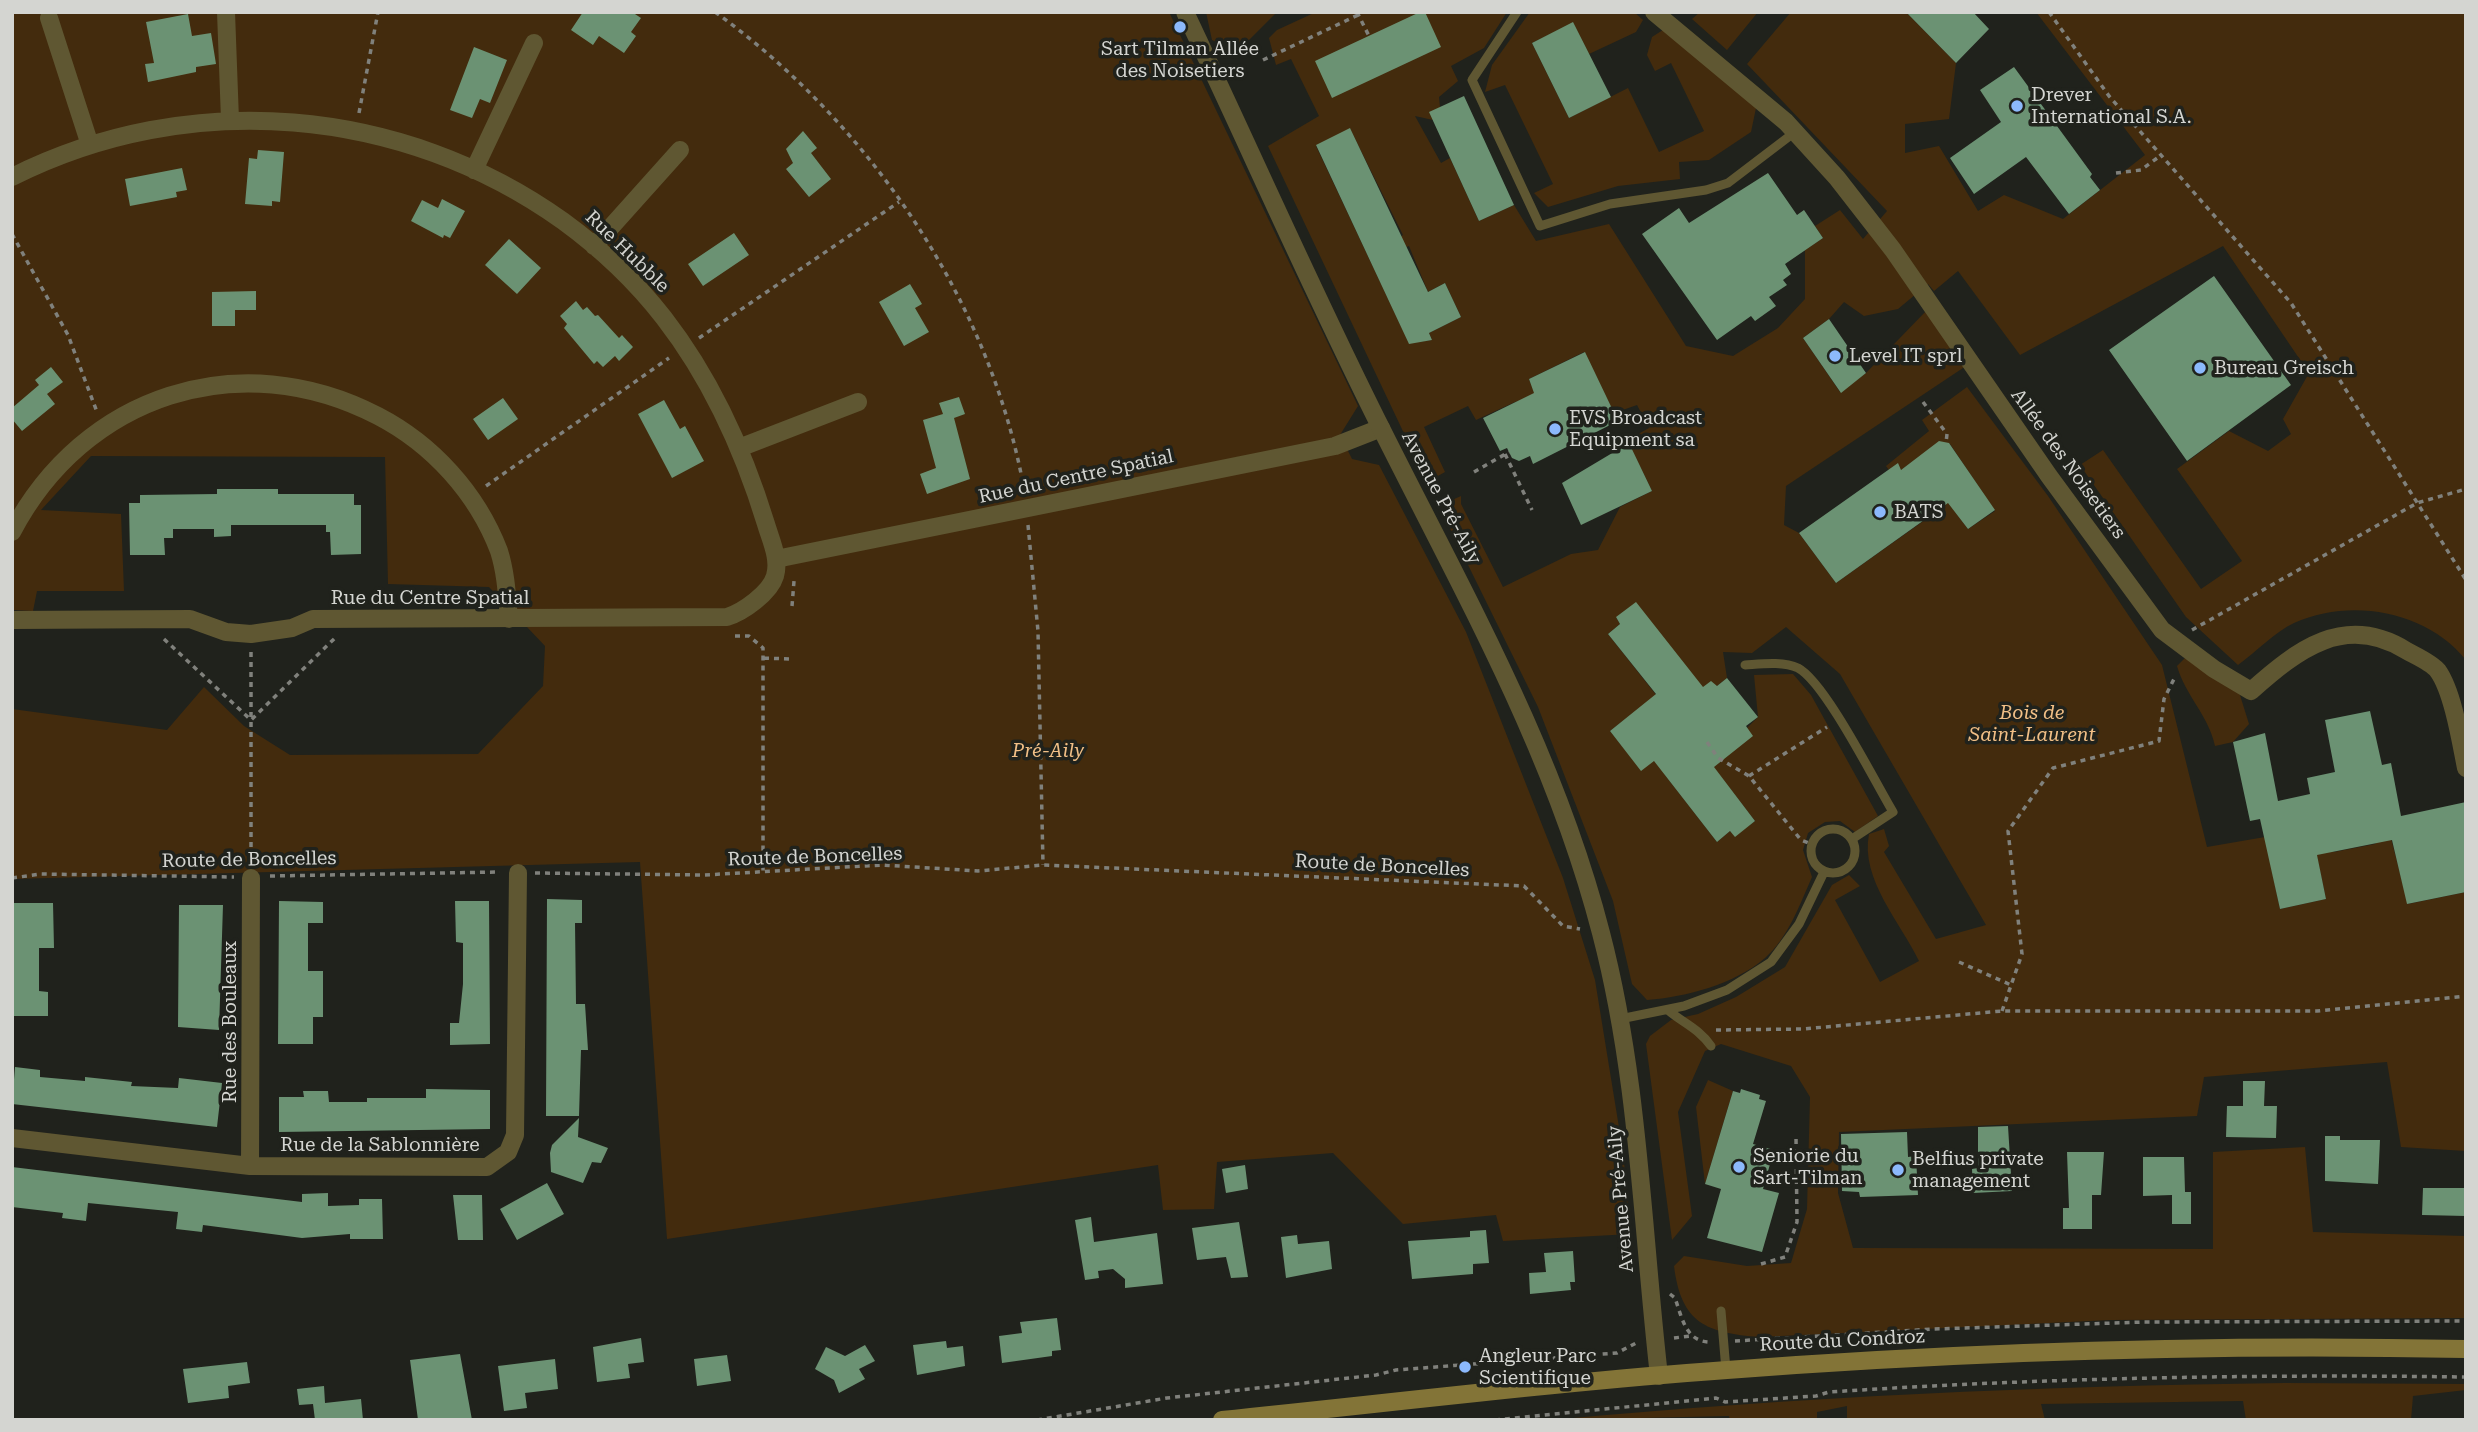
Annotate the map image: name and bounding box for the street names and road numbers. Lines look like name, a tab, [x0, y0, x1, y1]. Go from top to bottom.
street label: Rue Hubble	[580, 206, 674, 298]
street label: Allée des Noisetiers	[2006, 384, 2130, 544]
street label: Avenue Pré-Aily	[1396, 428, 1486, 568]
street label: Rue du Centre Spatial	[976, 445, 1176, 509]
street label: Rue du Centre Spatial	[331, 587, 529, 609]
street label: Route de Boncelles	[727, 843, 903, 871]
street label: Route de Boncelles	[161, 847, 337, 873]
street label: Route de Boncelles	[1294, 850, 1470, 882]
street label: Rue des Bouleaux	[219, 941, 241, 1103]
street label: Avenue Pré-Aily	[1603, 1125, 1639, 1273]
street label: Rue de la Sablonnière	[280, 1134, 480, 1156]
street label: Route du Condroz	[1759, 1325, 1925, 1357]

